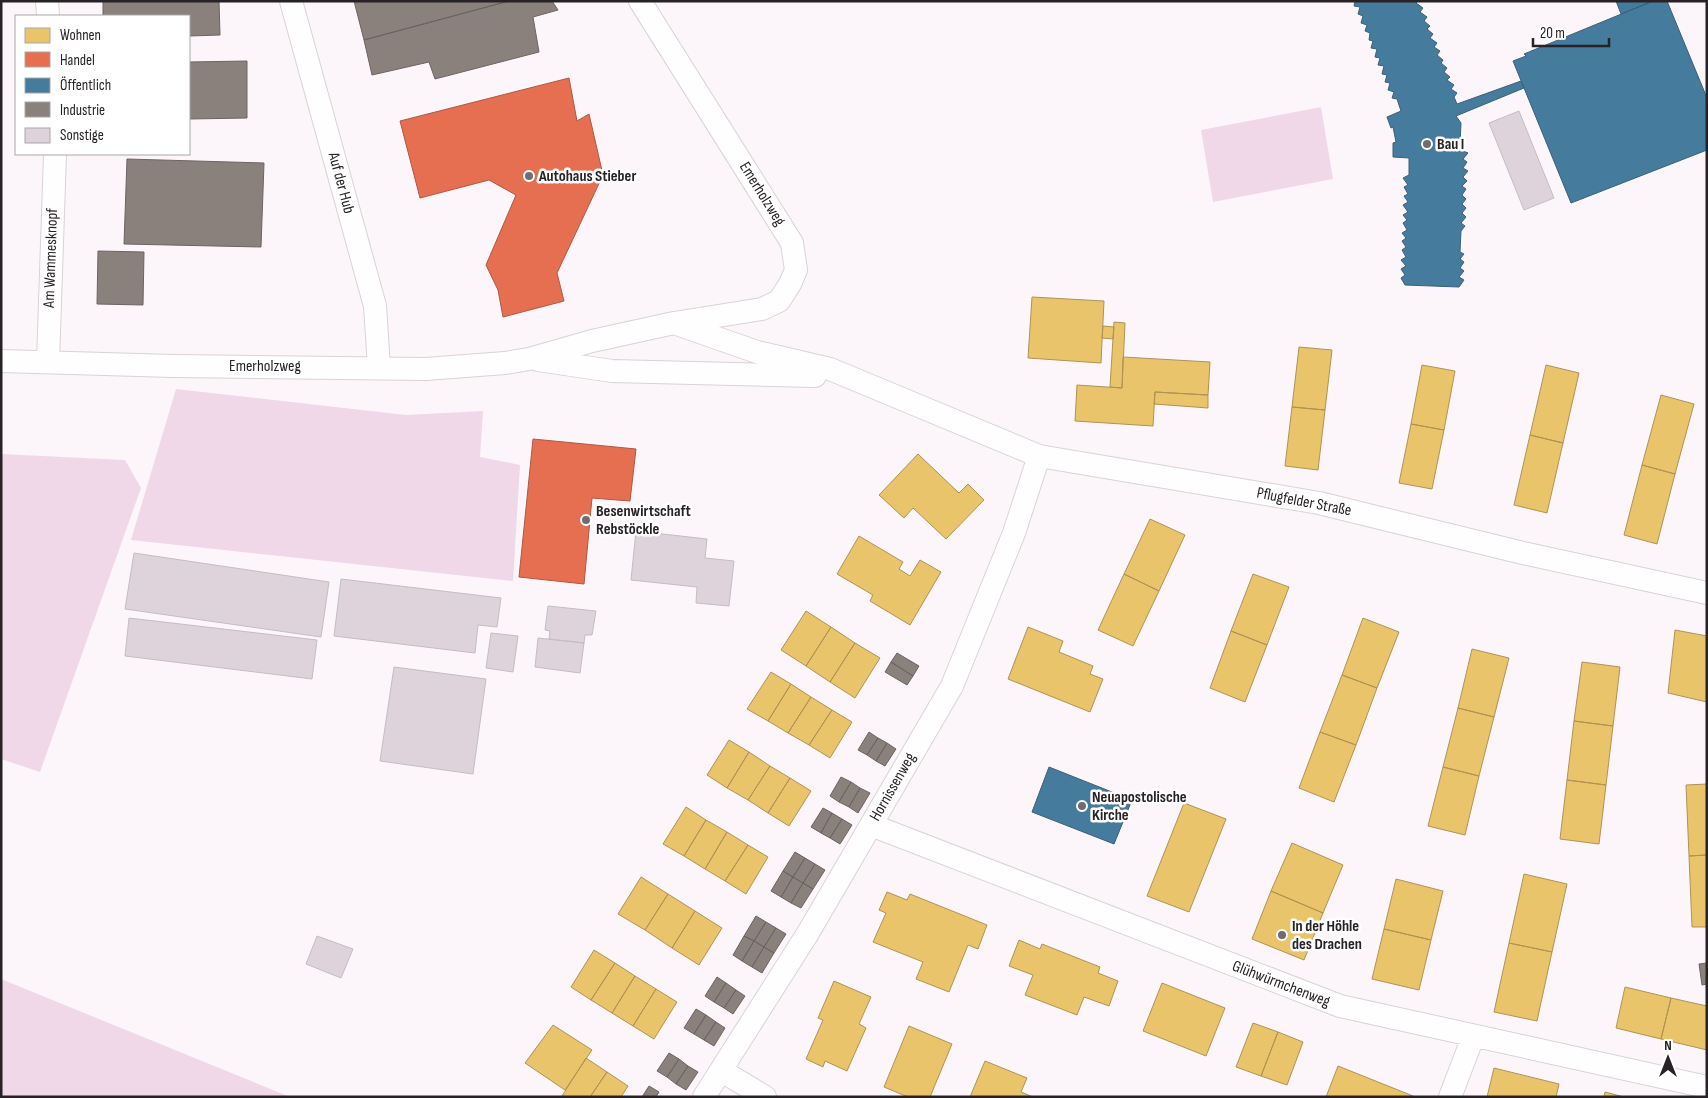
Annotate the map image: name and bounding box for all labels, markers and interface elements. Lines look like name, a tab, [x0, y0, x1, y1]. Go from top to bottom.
legend	[15, 15, 190, 155]
scale bar	[1533, 15, 1609, 47]
text: 20 m	[1540, 24, 1565, 43]
text: Wohnen	[60, 26, 101, 45]
text: Handel	[60, 51, 95, 70]
text: Öffentlich	[60, 76, 111, 95]
text: Industrie	[60, 101, 105, 120]
text: Sonstige	[60, 126, 104, 145]
place label: Bau I	[1437, 135, 1464, 154]
marker: Bau I	[1421, 138, 1433, 150]
street label: Auf der Hub	[323, 149, 358, 216]
street label: Emerholzweg	[735, 159, 789, 229]
place label: Autohaus Stieber	[538, 167, 636, 186]
marker: Autohaus Stieber	[523, 170, 535, 182]
street label: Am Wammesknopf	[40, 208, 62, 309]
street label: Emerholzweg	[229, 357, 301, 376]
street label: Pflugfelder Straße	[1255, 483, 1353, 521]
place label: Besenwirtschaft Rebstöckle	[596, 502, 691, 539]
marker: Besenwirtschaft Rebstöckle	[580, 514, 592, 526]
street label: Hornissenweg	[866, 750, 920, 824]
place label: Neuapostolische Kirche	[1092, 788, 1187, 825]
marker: Neuapostolische Kirche	[1076, 800, 1088, 812]
place label: In der Höhle des Drachen	[1292, 917, 1362, 954]
marker: In der Höhle des Drachen	[1276, 929, 1288, 941]
street label: Glühwürmchenweg	[1229, 957, 1333, 1011]
north arrow	[1643, 1033, 1693, 1083]
text: N	[1664, 1037, 1672, 1054]

